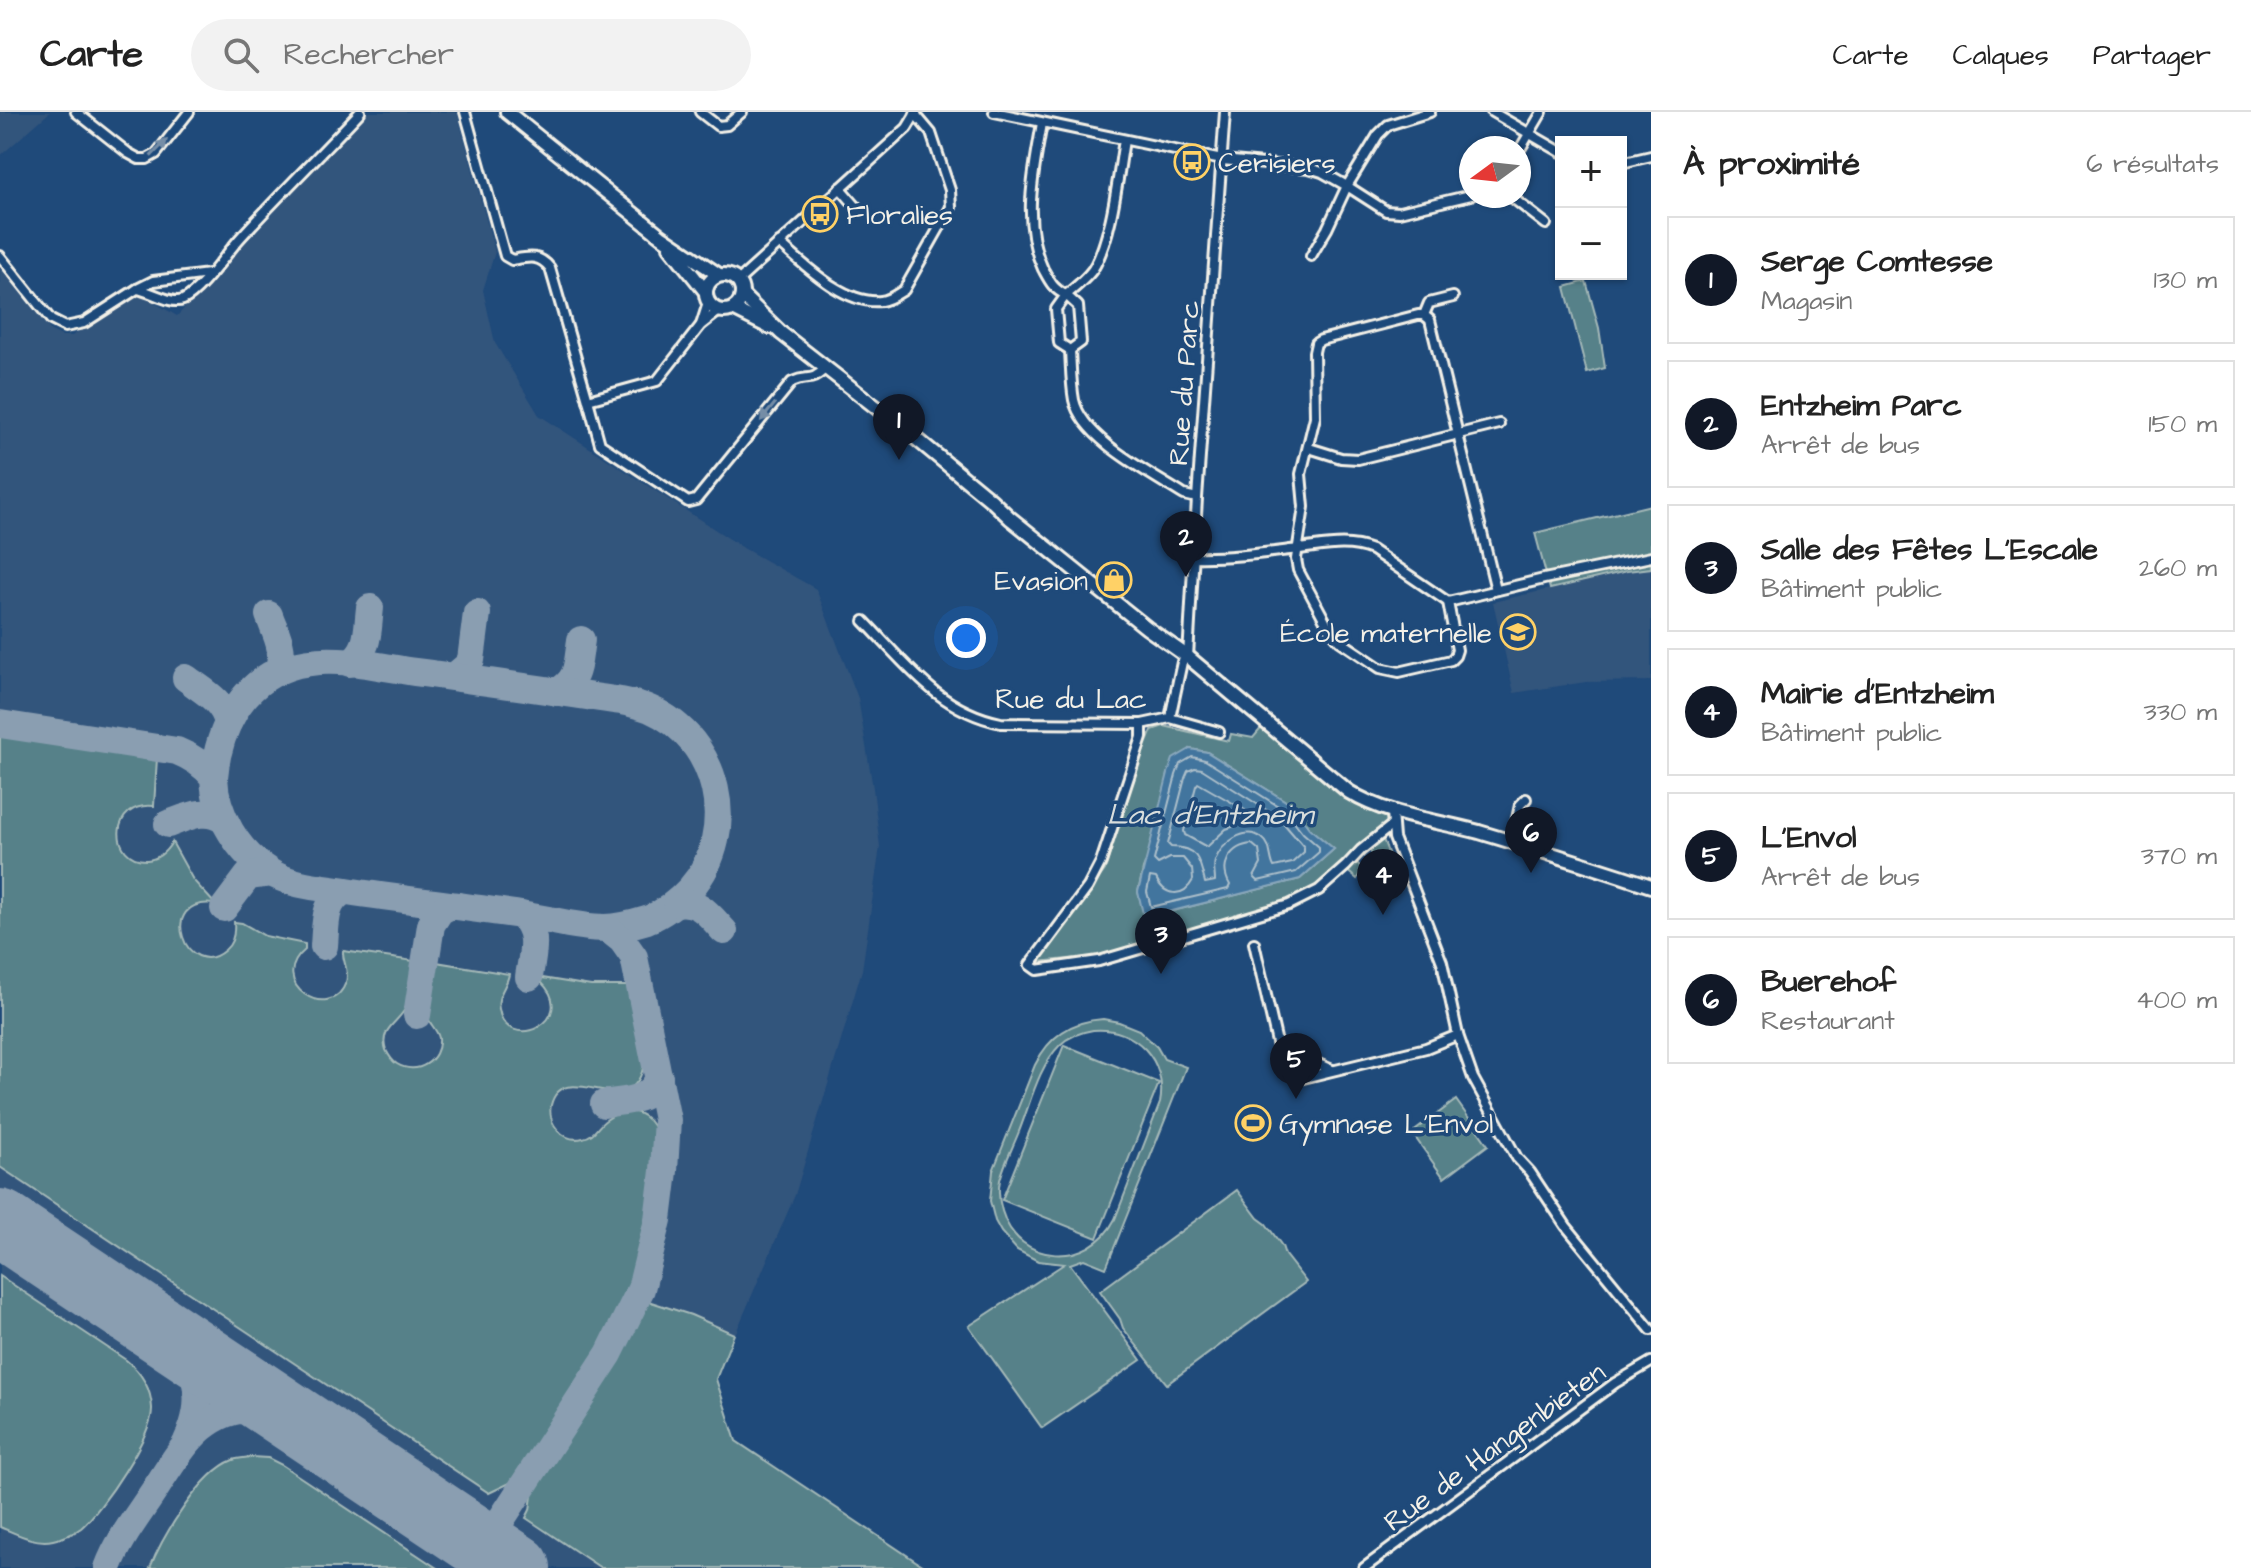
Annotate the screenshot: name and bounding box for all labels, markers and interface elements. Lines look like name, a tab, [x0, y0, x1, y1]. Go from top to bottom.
search box	[191, 19, 751, 91]
text: Carte	[40, 29, 143, 81]
icon: search	[219, 33, 263, 77]
text: Rechercher	[283, 34, 454, 76]
text: Carte	[1833, 36, 1909, 75]
text: Calques	[1953, 36, 2049, 75]
text: Partager	[2093, 36, 2211, 75]
north arrow	[1459, 136, 1531, 208]
map controls	[1555, 136, 1627, 280]
button: +	[1555, 136, 1627, 208]
one-way arrow	[149, 139, 167, 158]
text: À proximité	[1683, 140, 1860, 188]
bus stop icon: Cerisiers	[1173, 143, 1211, 181]
place label: Cerisiers	[1218, 144, 1336, 183]
text: 6 résultats	[2086, 146, 2219, 182]
bus stop icon: Floralies	[801, 195, 839, 233]
place label: Floralies	[846, 196, 953, 235]
button: −	[1555, 208, 1627, 280]
text: Serge Comtesse	[1761, 241, 1993, 283]
text: 1	[1709, 262, 1713, 298]
text: 130 m	[2153, 262, 2217, 298]
text: Magasin	[1761, 283, 1852, 319]
street label: Rue du Parc	[1159, 299, 1210, 467]
text: Entzheim Parc	[1761, 385, 1962, 427]
pin: 1	[873, 394, 925, 460]
one-way arrow	[760, 402, 777, 422]
text: 2	[1704, 406, 1718, 442]
text: 150 m	[2148, 406, 2217, 442]
text: Arrêt de bus	[1761, 427, 1920, 463]
pin: 2	[1160, 511, 1212, 577]
text: Salle des Fêtes L’Escale	[1761, 529, 2098, 571]
text: 3	[1704, 550, 1718, 586]
text: 260 m	[2139, 550, 2217, 586]
shop icon: Evasion	[1095, 561, 1133, 599]
place label: Evasion	[995, 562, 1088, 601]
text: Bâtiment public	[1761, 571, 1942, 607]
school or university icon: École maternelle	[1499, 613, 1537, 651]
place label: École maternelle	[1280, 614, 1492, 653]
your location	[946, 618, 986, 658]
text: Mairie d'Entzheim	[1761, 673, 1994, 715]
street label: Rue du Lac	[995, 680, 1147, 719]
text: 4	[1702, 694, 1720, 730]
text: 330 m	[2143, 694, 2217, 730]
text: Bâtiment public	[1761, 715, 1942, 751]
water label: Lac d'Entzheim	[1107, 794, 1316, 836]
pin: 6	[1505, 807, 1557, 873]
text: L'Envol	[1761, 817, 1857, 859]
text: 5	[1702, 838, 1720, 874]
text: 370 m	[2141, 838, 2217, 874]
pin: 4	[1357, 849, 1409, 915]
text: Arrêt de bus	[1761, 859, 1920, 895]
pin: 3	[1135, 908, 1187, 974]
text: Buerehof	[1761, 961, 1896, 1003]
text: 6	[1703, 982, 1719, 1018]
text: 400 m	[2136, 982, 2217, 1018]
text: Restaurant	[1761, 1003, 1895, 1039]
pin: 5	[1270, 1033, 1322, 1099]
sports icon: Gymnase L'Envol	[1234, 1104, 1272, 1142]
place label: Gymnase L'Envol	[1279, 1105, 1493, 1146]
street label: Rue de Hangenbieten	[1376, 1353, 1614, 1542]

